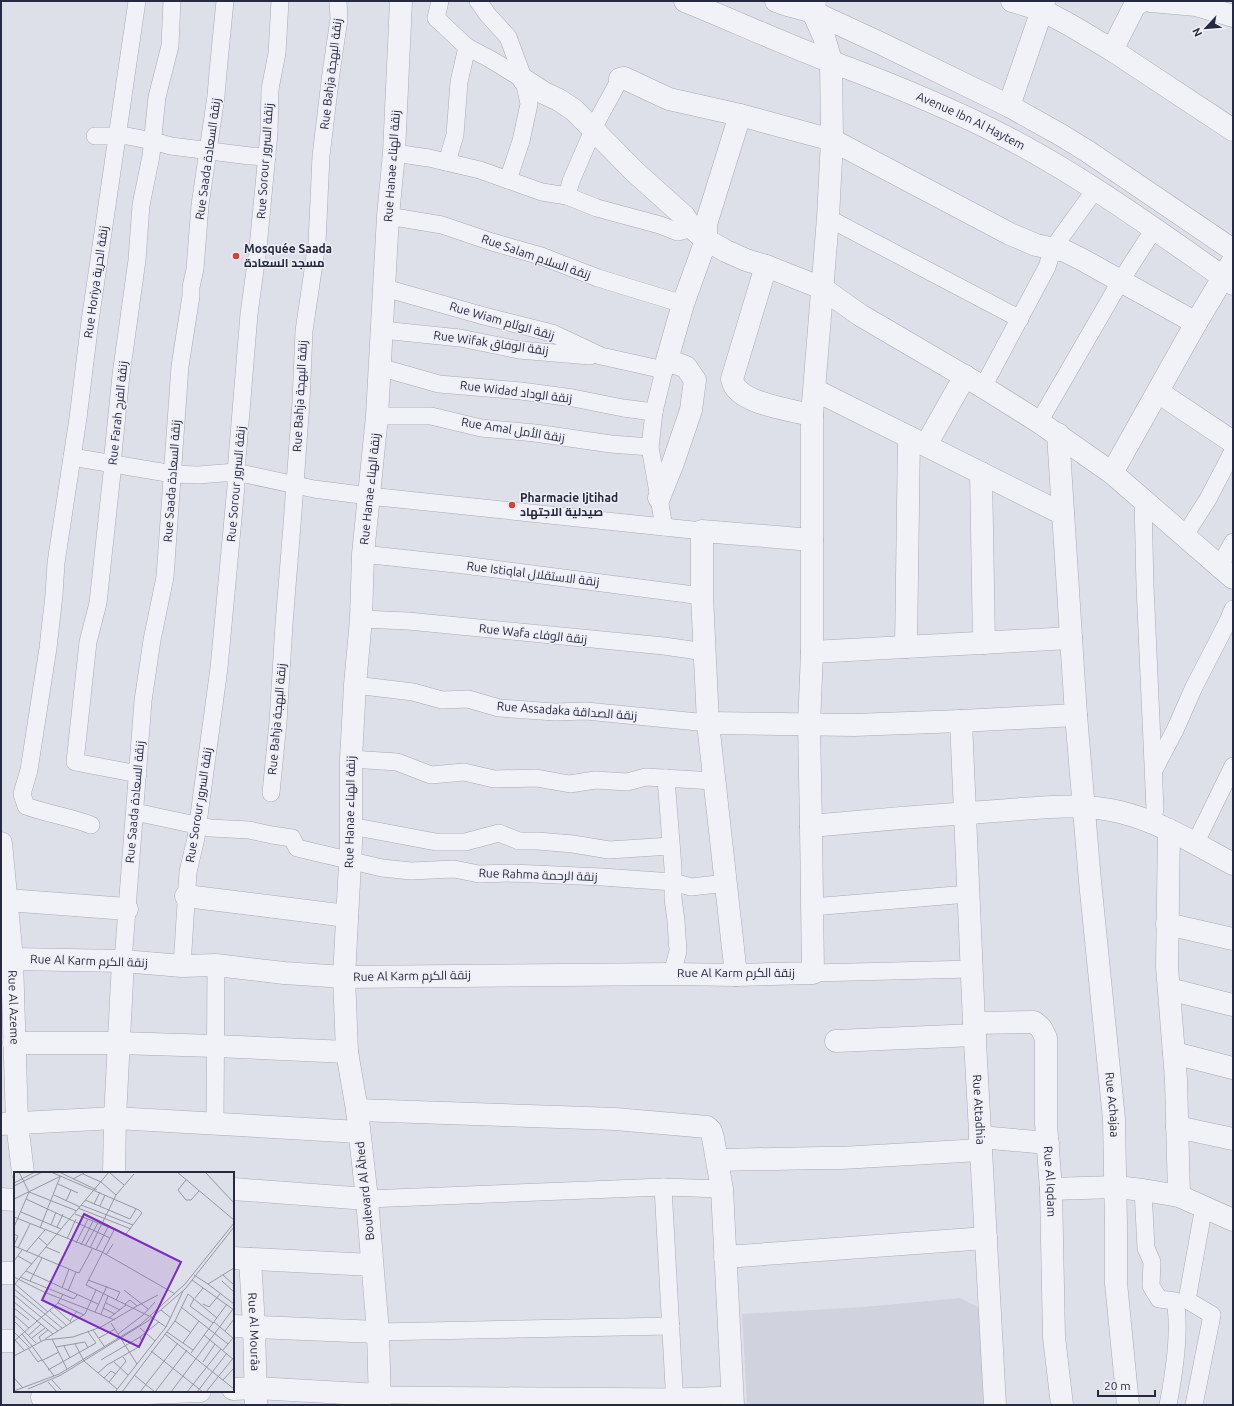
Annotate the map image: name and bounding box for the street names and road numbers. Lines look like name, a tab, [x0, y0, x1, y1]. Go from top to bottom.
street label: Rue Bahja زنقة البهجة	[317, 18, 345, 130]
street label: Avenue Ibn Al Haytem	[915, 89, 1027, 152]
street label: Rue Saada زنقة السعادة	[193, 97, 223, 221]
street label: Rue Sorour زنقة السرور	[254, 102, 276, 220]
street label: Rue Hanae زنقة الهناء	[381, 109, 403, 223]
street label: Rue Horiya زنقة الحرية	[81, 225, 111, 339]
street label: Rue Salam زنقة السلام	[479, 232, 593, 283]
street label: Rue Wiam زنقة الوئام	[448, 299, 556, 344]
street label: Rue Wifak زنقة الوفاق	[433, 328, 549, 358]
street label: Rue Bahja زنقة البهجة	[290, 340, 310, 452]
street label: Rue Farah زنقة الفرح	[106, 360, 131, 466]
street label: Rue Widad زنقة الوداد	[459, 378, 573, 406]
street label: Rue Amal زنقة الأمل	[460, 415, 566, 445]
street label: Rue Saada زنقة السعادة	[161, 419, 183, 543]
street label: Rue Sorour زنقة السرور	[224, 425, 248, 543]
street label: Rue Hanae زنقة الهناء	[357, 432, 383, 546]
street label: Rue Istiqlal زنقة الاستقلال	[466, 559, 600, 589]
street label: Rue Wafa زنقة الوفاء	[478, 621, 588, 647]
street label: Rue Bahja زنقة البهجة	[265, 663, 289, 775]
street label: Rue Assadaka زنقة الصداقة	[496, 699, 638, 723]
street label: Rue Saada زنقة السعادة	[123, 740, 147, 864]
street label: Rue Sorour زنقة السرور	[183, 746, 215, 864]
street label: Rue Hanae زنقة الهناء	[342, 756, 358, 868]
street label: Rue Rahma زنقة الرحمة	[478, 866, 598, 884]
street label: Rue Al Karm زنقة الكرم	[30, 952, 148, 971]
street label: Rue Al Karm زنقة الكرم	[677, 966, 795, 981]
street label: Rue Al Karm زنقة الكرم	[353, 968, 471, 985]
street label: Rue Al Azeme	[6, 970, 22, 1045]
street label: Rue Achajaa	[1103, 1071, 1121, 1137]
street label: Rue Attadhia	[971, 1074, 988, 1145]
street label: Boulevard Al Âhed	[353, 1141, 376, 1241]
street label: Rue Al Iqdam	[1042, 1145, 1059, 1217]
street label: Rue Al Mourâa	[246, 1292, 262, 1371]

